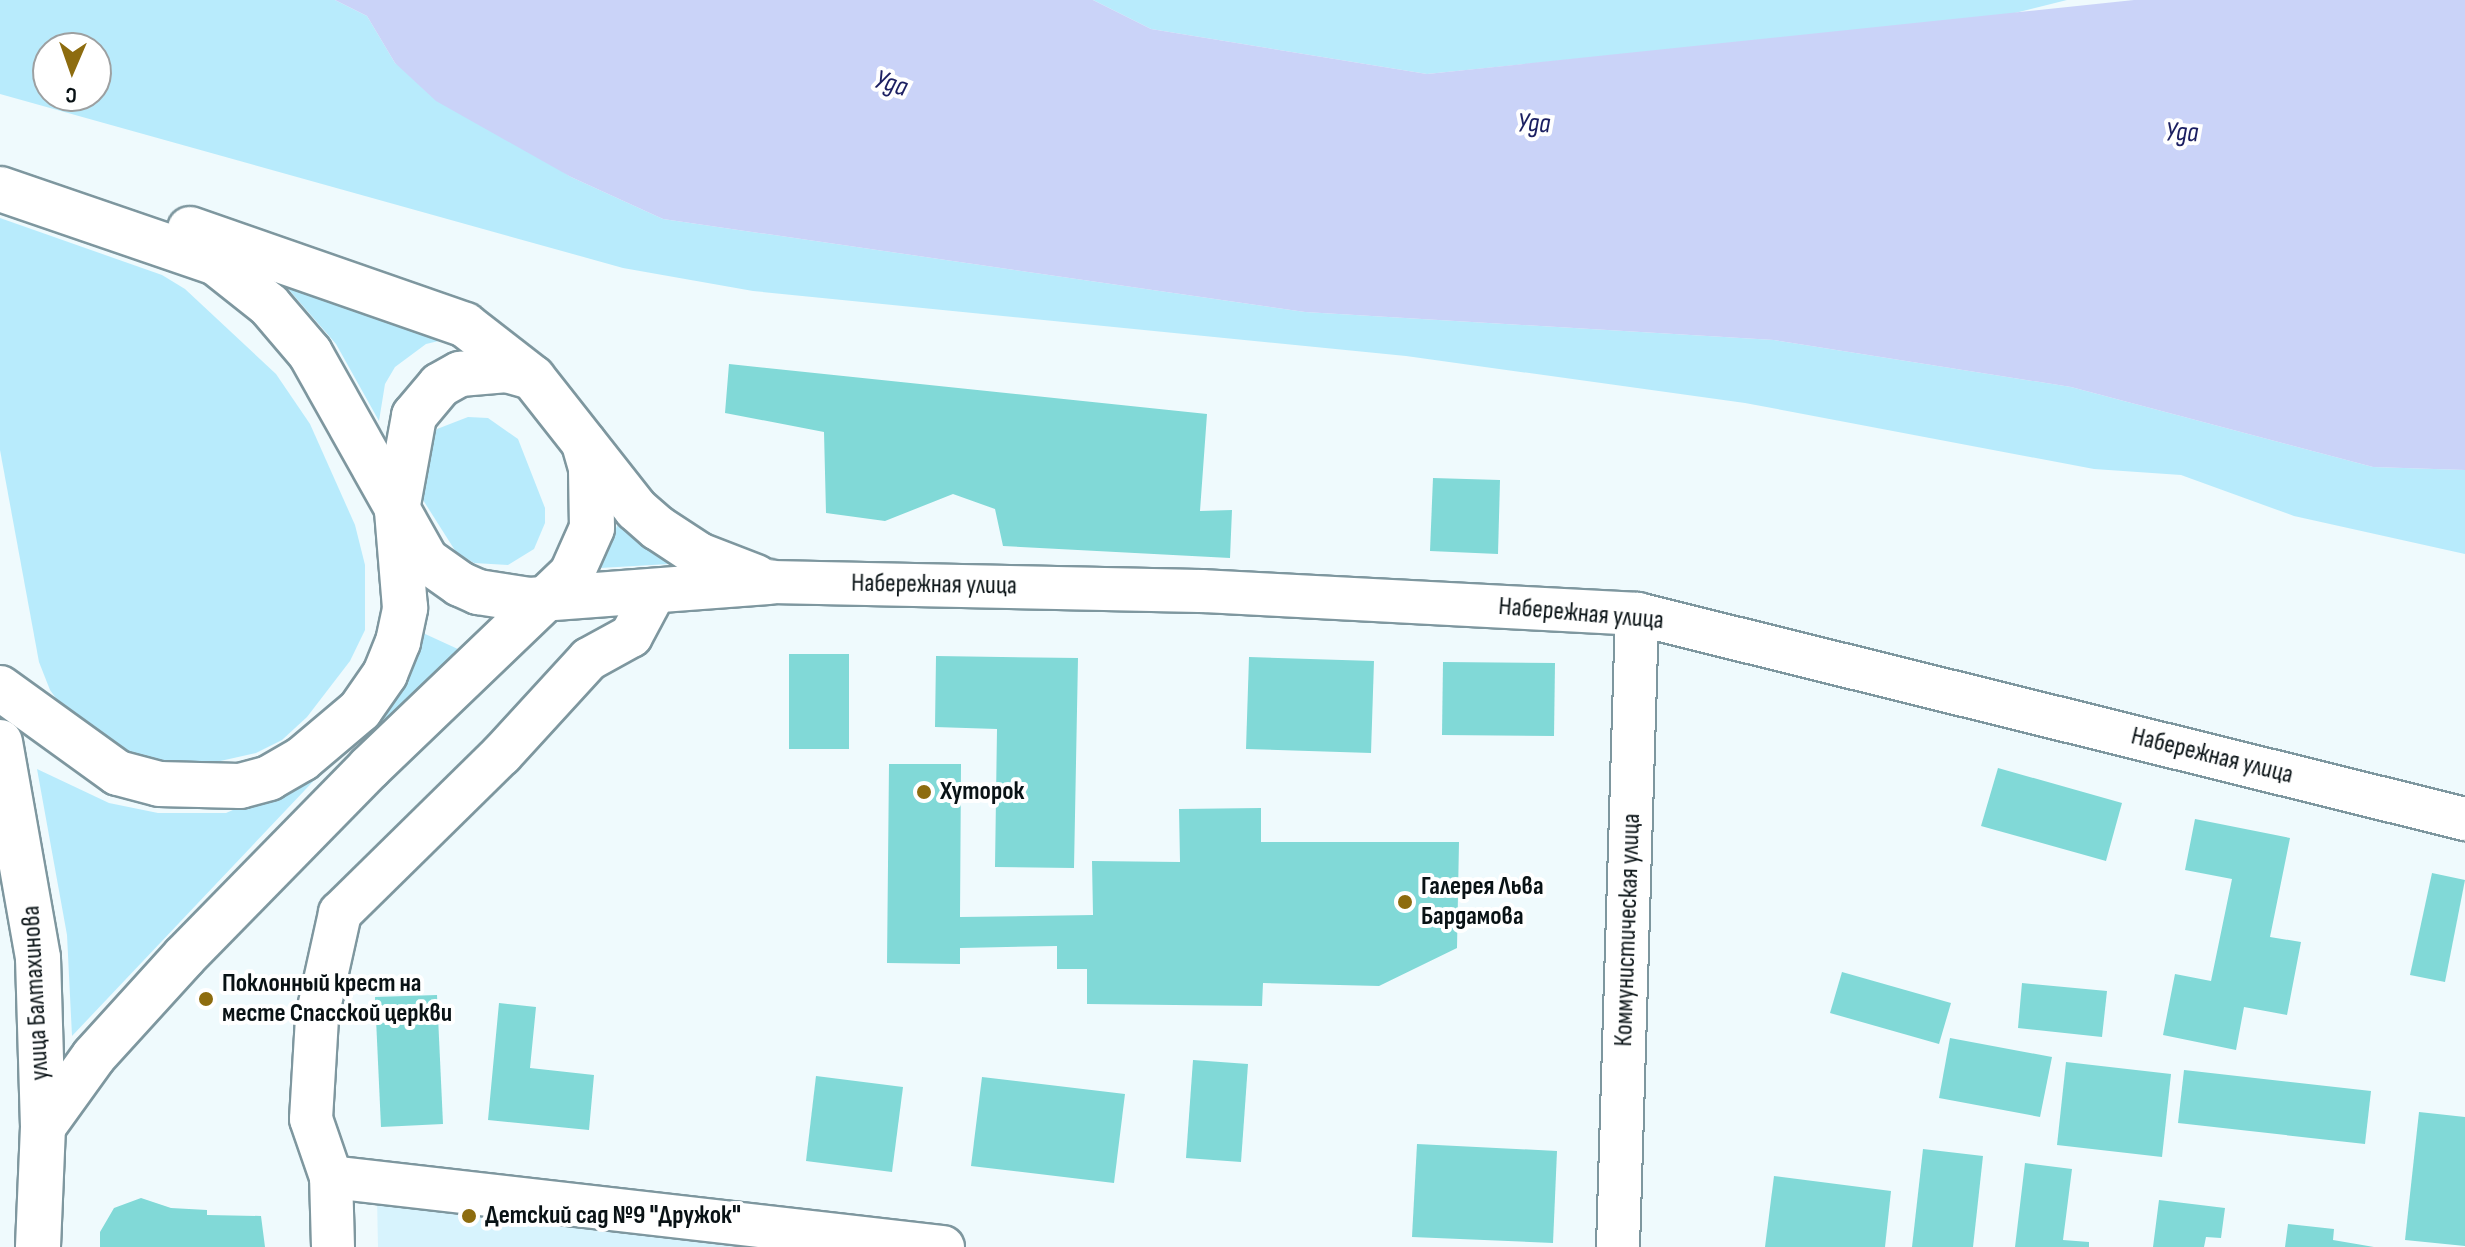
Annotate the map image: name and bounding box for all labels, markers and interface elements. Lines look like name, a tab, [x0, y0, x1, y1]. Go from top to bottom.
north arrow	[32, 32, 112, 112]
water label: Уда	[870, 63, 912, 105]
text: С	[65, 81, 77, 108]
water label: Уда	[1517, 107, 1551, 141]
water label: Уда	[2165, 116, 2199, 150]
street label: Набережная улица	[851, 568, 1017, 602]
street label: Набережная улица	[1497, 591, 1665, 637]
street label: Набережная улица	[2128, 721, 2296, 791]
place label: Хуторок	[940, 776, 1024, 808]
marker: Хуторок	[915, 783, 933, 801]
street label: Коммунистическая улица	[1608, 813, 1648, 1047]
place label: Галерея Льва Бардамова	[1421, 871, 1544, 932]
marker: Галерея Льва Бардамова	[1396, 893, 1414, 911]
street label: улица Балтахинова	[16, 905, 56, 1081]
place label: Поклонный крест на месте Спасской церкви	[222, 968, 452, 1030]
marker: Поклонный крест на месте Спасской церкви	[197, 990, 215, 1008]
place label: Детский сад №9 "Дружок"	[485, 1200, 741, 1232]
marker: Детский сад №9 "Дружок"	[460, 1207, 478, 1225]

